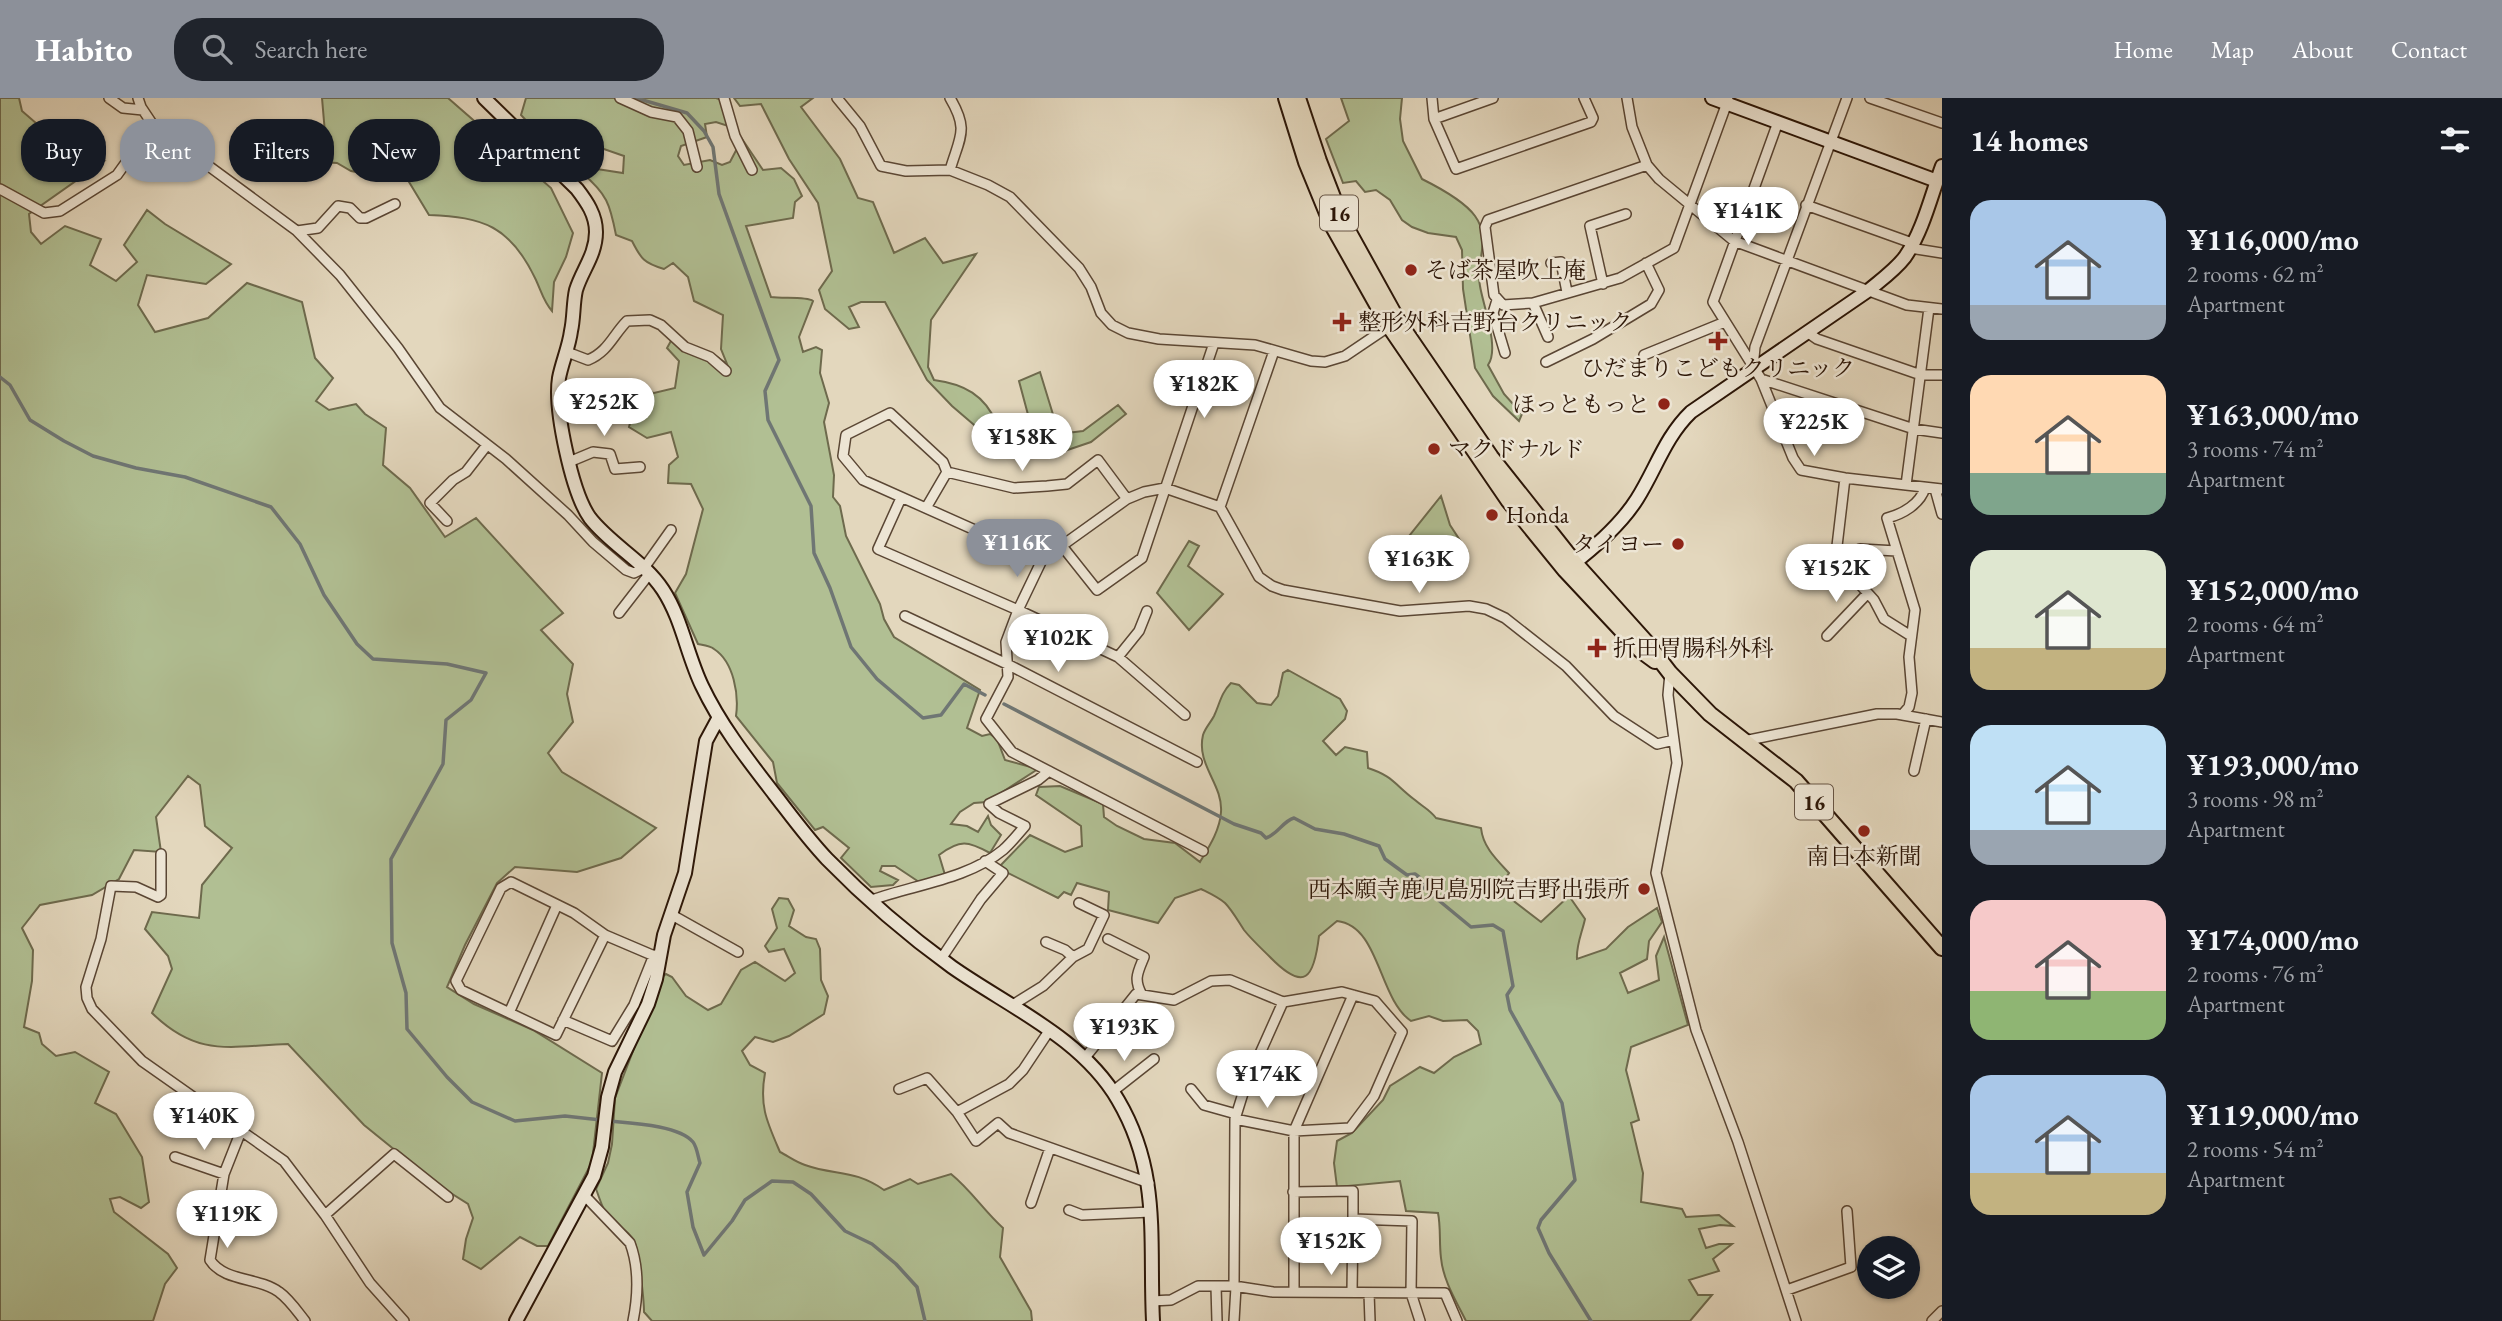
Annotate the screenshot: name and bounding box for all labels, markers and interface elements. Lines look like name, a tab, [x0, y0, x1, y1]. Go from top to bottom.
search box	[174, 18, 664, 81]
text: Habito	[35, 28, 132, 71]
icon: search	[198, 30, 236, 68]
text: Search here	[254, 32, 367, 66]
text: Home	[2113, 34, 2173, 65]
text: Map	[2211, 34, 2254, 65]
text: About	[2292, 34, 2353, 65]
text: Contact	[2391, 34, 2467, 65]
chip: Buy	[21, 119, 106, 182]
chip: Rent	[120, 119, 215, 182]
chip: Filters	[229, 119, 334, 182]
chip: New	[348, 119, 440, 182]
chip: Apartment	[454, 119, 604, 182]
text: 14 homes	[1970, 121, 2088, 160]
icon: filters	[2436, 121, 2474, 159]
pin: ¥141K	[1699, 188, 1797, 247]
road number: 16	[1320, 195, 1358, 230]
text: ¥141K	[1713, 195, 1783, 225]
text: ¥116,000/mo	[2187, 220, 2359, 259]
icon: home	[2026, 228, 2110, 312]
place label: そば茶屋吹上庵	[1425, 255, 1586, 285]
text: 2 rooms · 62 m²	[2187, 259, 2324, 289]
marker: そば茶屋吹上庵	[1403, 262, 1419, 278]
text: Apartment	[2187, 289, 2285, 319]
place label: 整形外科吉野台クリニック	[1358, 307, 1633, 337]
marker: 整形外科吉野台クリニック	[1332, 312, 1352, 332]
marker: ひだまりこどもクリニック	[1708, 331, 1728, 351]
place label: ひだまりこどもクリニック	[1581, 353, 1855, 383]
pin: ¥182K	[1155, 360, 1253, 420]
text: ¥182K	[1169, 368, 1239, 398]
pin: ¥252K	[555, 378, 653, 438]
text: ¥252K	[569, 386, 639, 416]
place label: ほっともっと	[1512, 389, 1650, 419]
text: ¥163,000/mo	[2187, 395, 2359, 434]
marker: ほっともっと	[1656, 396, 1672, 412]
pin: ¥225K	[1765, 398, 1863, 458]
icon: home	[2026, 403, 2110, 487]
text: ¥225K	[1779, 406, 1849, 436]
pin: ¥158K	[973, 414, 1071, 473]
text: ¥158K	[987, 421, 1057, 451]
place label: マクドナルド	[1448, 434, 1585, 464]
text: 3 rooms · 74 m²	[2187, 434, 2324, 464]
marker: マクドナルド	[1426, 441, 1442, 457]
text: Apartment	[2187, 464, 2285, 494]
place label: Honda	[1506, 500, 1570, 530]
marker: Honda	[1484, 507, 1500, 523]
pin: ¥116K	[968, 519, 1066, 579]
text: ¥116K	[982, 527, 1052, 557]
place label: タイヨー	[1572, 529, 1664, 559]
pin: ¥163K	[1370, 536, 1468, 595]
marker: タイヨー	[1670, 536, 1686, 552]
text: ¥163K	[1384, 543, 1454, 573]
pin: ¥152K	[1787, 545, 1885, 604]
text: ¥152K	[1801, 552, 1871, 582]
text: ¥152,000/mo	[2187, 570, 2359, 609]
icon: home	[2026, 578, 2110, 662]
text: 2 rooms · 64 m²	[2187, 609, 2324, 639]
pin: ¥102K	[1009, 614, 1107, 674]
text: ¥102K	[1023, 622, 1093, 652]
place label: 折田胃腸科外科	[1613, 633, 1774, 663]
marker: 折田胃腸科外科	[1587, 638, 1607, 658]
text: Apartment	[2187, 639, 2285, 669]
text: ¥193,000/mo	[2187, 745, 2359, 784]
icon: home	[2026, 753, 2110, 837]
road number: 16	[1795, 784, 1833, 820]
text: 3 rooms · 98 m²	[2187, 784, 2324, 814]
text: Apartment	[2187, 814, 2285, 844]
marker: 南日本新聞	[1856, 823, 1872, 839]
place label: 南日本新聞	[1807, 841, 1922, 871]
place label: 西本願寺鹿児島別院吉野出張所	[1308, 874, 1630, 904]
marker: 西本願寺鹿児島別院吉野出張所	[1636, 881, 1652, 897]
text: ¥174,000/mo	[2187, 920, 2359, 959]
icon: home	[2026, 928, 2110, 1012]
text: 2 rooms · 76 m²	[2187, 959, 2324, 989]
text: Apartment	[2187, 989, 2285, 1019]
pin: ¥193K	[1075, 1004, 1173, 1063]
text: ¥193K	[1089, 1011, 1159, 1041]
pin: ¥174K	[1218, 1051, 1316, 1110]
text: ¥174K	[1232, 1058, 1302, 1088]
pin: ¥140K	[155, 1093, 253, 1152]
text: ¥119,000/mo	[2187, 1095, 2359, 1134]
text: ¥140K	[169, 1100, 239, 1130]
icon: home	[2026, 1103, 2110, 1187]
text: 2 rooms · 54 m²	[2187, 1134, 2324, 1164]
text: Apartment	[2187, 1164, 2285, 1194]
pin: ¥119K	[178, 1190, 276, 1250]
text: ¥119K	[192, 1198, 262, 1228]
pin: ¥152K	[1282, 1218, 1380, 1277]
text: ¥152K	[1296, 1225, 1366, 1255]
map controls	[1857, 1236, 1920, 1299]
button: layers	[1857, 1236, 1920, 1299]

